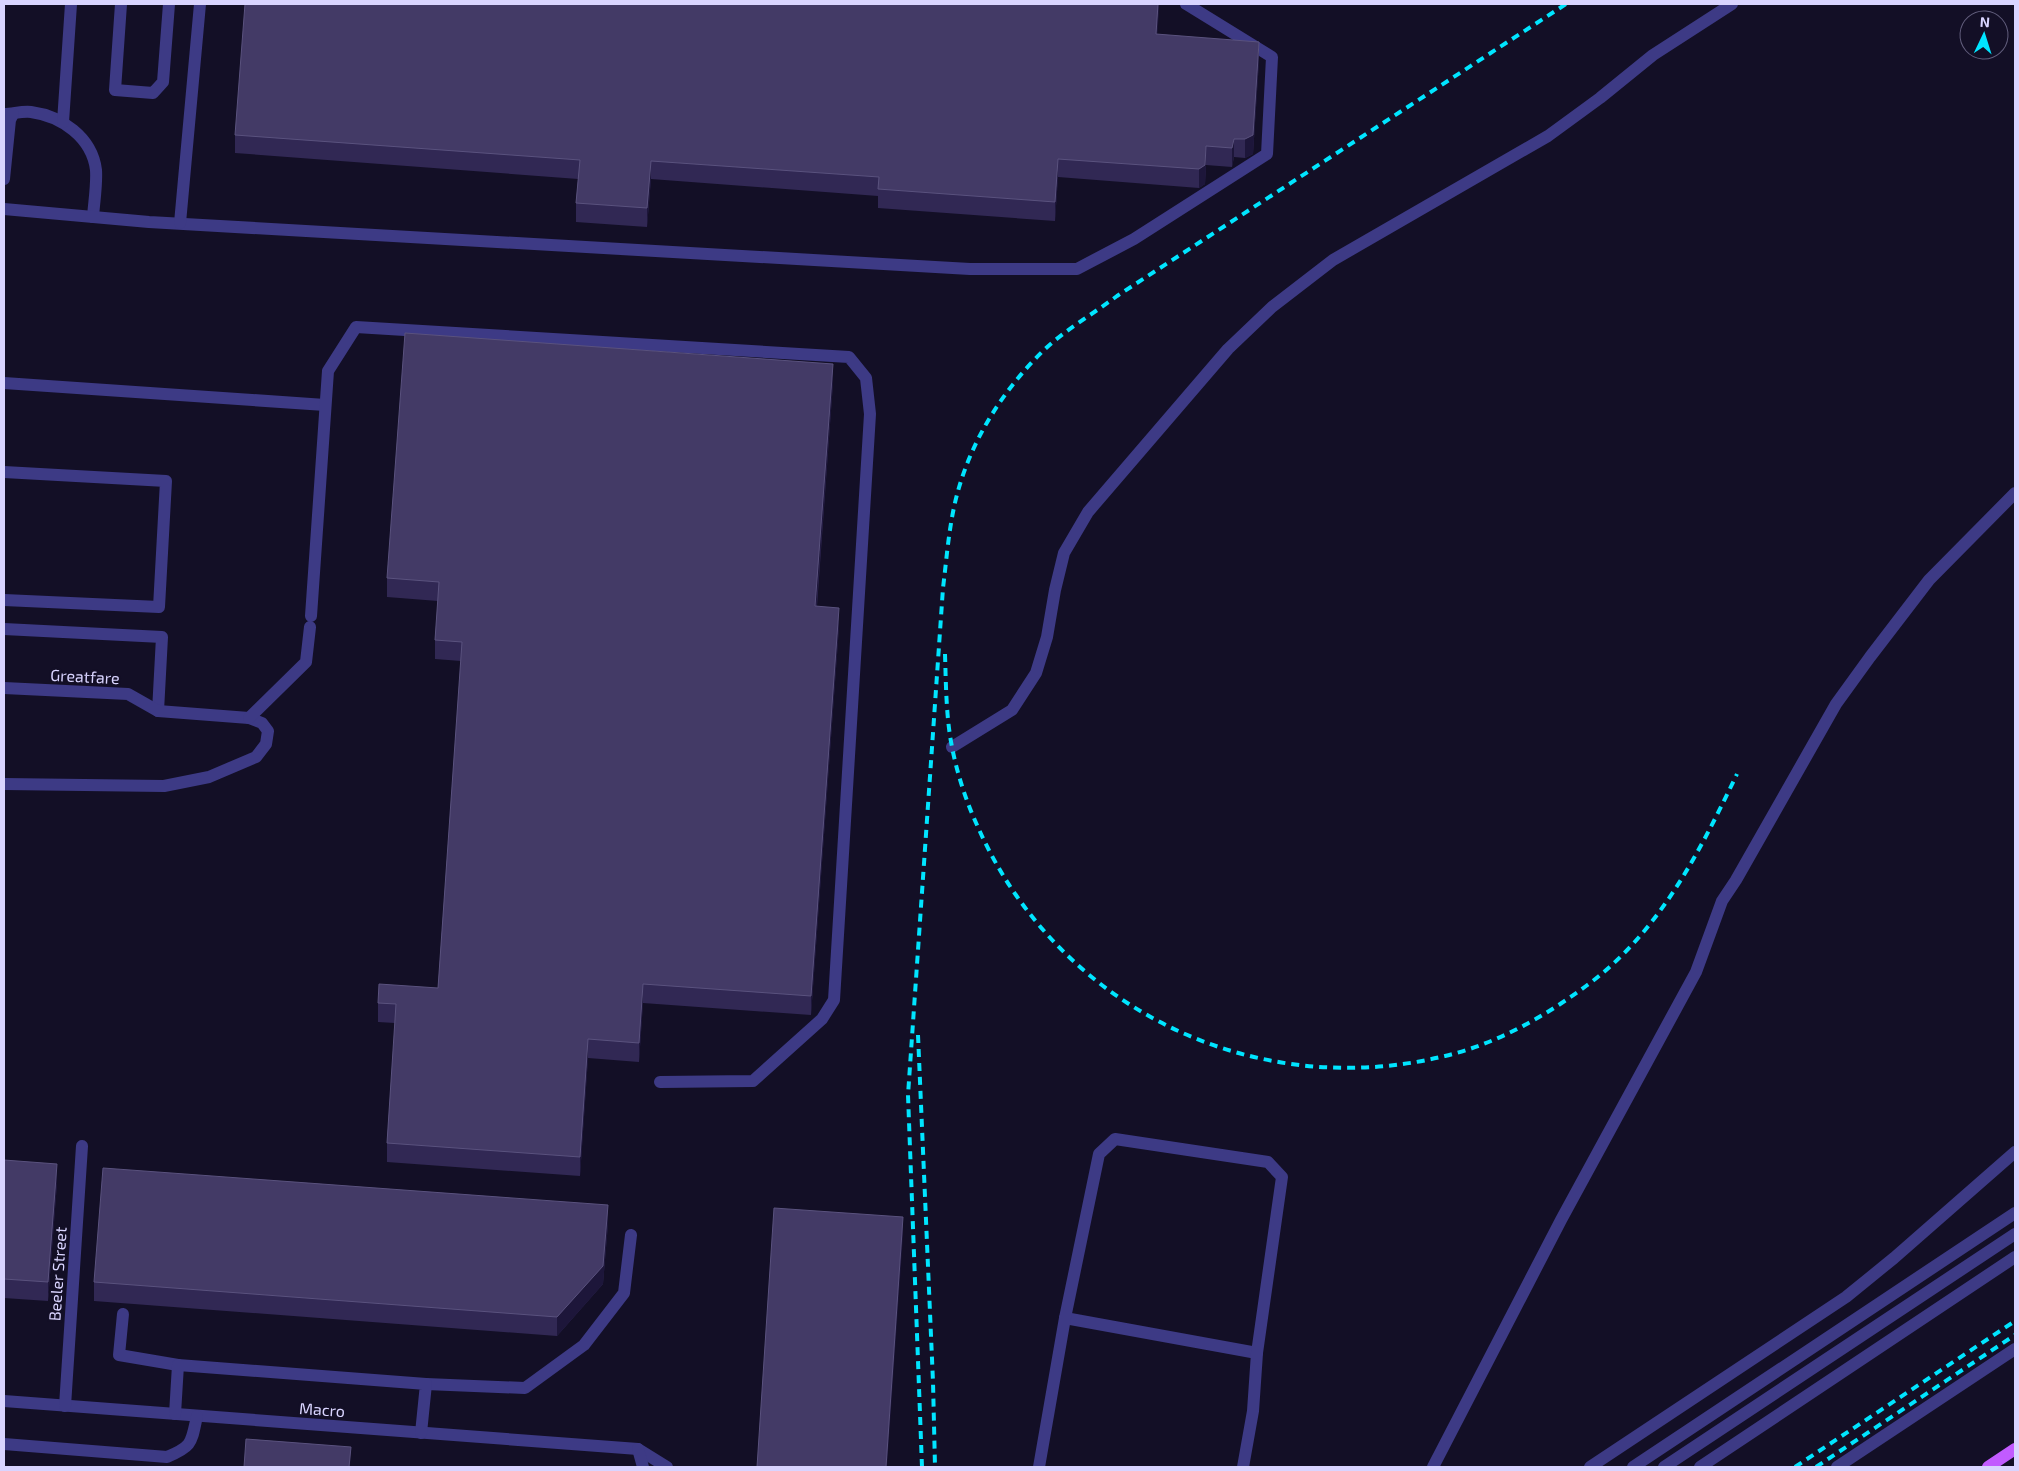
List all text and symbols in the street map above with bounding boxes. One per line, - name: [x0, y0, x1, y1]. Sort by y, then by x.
- north arrow: [1959, 10, 2009, 60]
- text: N: [1979, 13, 1991, 30]
- street label: Greatfare: [50, 665, 120, 687]
- street label: Beeler Street: [44, 1226, 70, 1322]
- street label: Macro: [298, 1398, 346, 1420]

